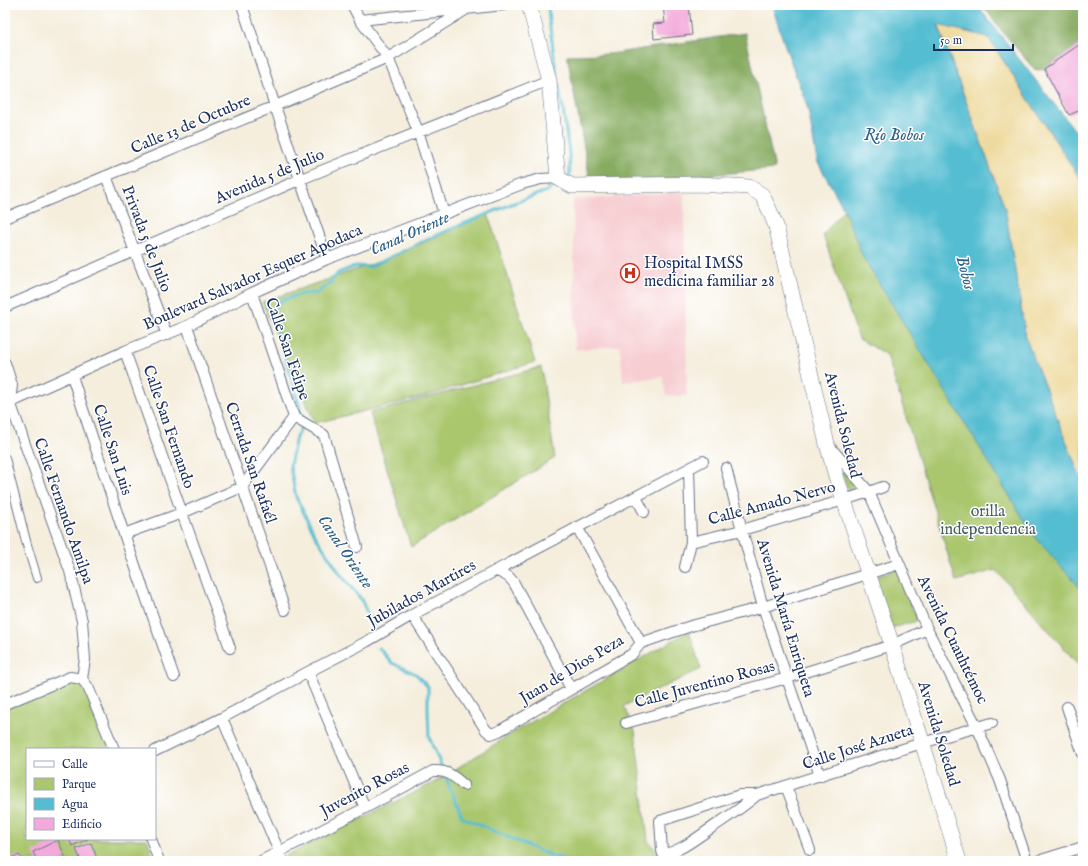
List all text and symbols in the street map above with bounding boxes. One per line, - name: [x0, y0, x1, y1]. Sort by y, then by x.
- scale bar: [934, 26, 1013, 52]
- text: 50 m: [940, 33, 962, 48]
- street label: Calle 13 de Octubre: [128, 91, 254, 159]
- water label: Río Bobos: [864, 125, 924, 146]
- street label: Avenida 5 de Julio: [211, 145, 328, 209]
- street label: Privada 5 de Julio: [117, 183, 176, 295]
- water label: Canal Oriente: [367, 207, 453, 261]
- street label: Boulevard Salvador Esquer Apodaca: [140, 220, 366, 335]
- place label: Hospital IMSS medicina familiar 28: [644, 254, 775, 292]
- water label: Bobos: [950, 254, 980, 292]
- hospital icon: Hospital IMSS medicina familiar 28: [619, 262, 641, 284]
- street label: Calle San Felipe: [260, 295, 314, 403]
- street label: Calle San Fernando: [137, 363, 199, 492]
- street label: Avenida Soledad: [819, 369, 865, 481]
- street label: Cerrada San Rafaél: [220, 400, 280, 527]
- street label: Calle San Luis: [88, 402, 136, 498]
- street label: Calle Fernando Amilpa: [29, 435, 97, 587]
- street label: Calle Amado Nervo: [706, 477, 838, 531]
- park label: orilla independencia: [940, 502, 1036, 540]
- water label: Canal Oriente: [313, 511, 378, 593]
- street label: Avenida María Enriqueta: [751, 535, 819, 700]
- street label: Jubilados Martires: [362, 556, 480, 633]
- street label: Avenida Cuauhtémoc: [912, 572, 992, 708]
- street label: Juan de Dios Peza: [514, 631, 628, 710]
- street label: Calle Juventino Rosas: [633, 657, 778, 713]
- street label: Avenida Soledad: [912, 678, 964, 789]
- street label: Calle José Azueta: [800, 721, 916, 775]
- legend: [26, 748, 156, 840]
- text: Calle: [62, 757, 88, 772]
- street label: Juvenito Rosas: [315, 758, 413, 823]
- text: Parque: [62, 777, 97, 793]
- text: Agua: [61, 797, 89, 812]
- text: Edificio: [62, 817, 102, 832]

